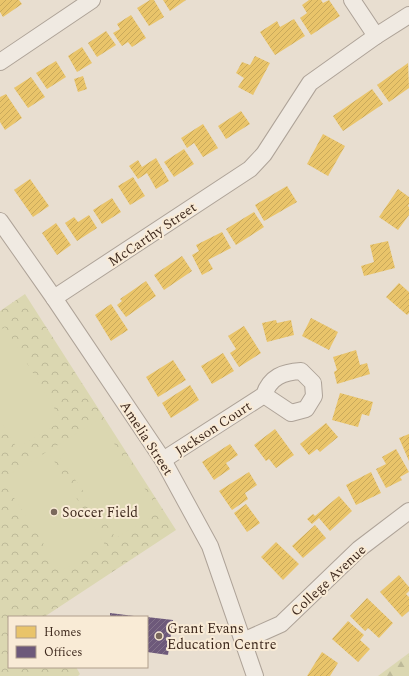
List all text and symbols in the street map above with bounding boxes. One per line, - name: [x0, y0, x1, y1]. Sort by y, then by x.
- street label: McCarthy Street: [104, 197, 201, 272]
- street label: Jackson Court: [171, 396, 256, 461]
- street label: Amelia Street: [115, 397, 179, 480]
- place label: Soccer Field: [62, 502, 138, 523]
- marker: Soccer Field: [49, 507, 59, 517]
- street label: College Avenue: [286, 540, 371, 621]
- legend: [8, 616, 148, 668]
- place label: Grant Evans Education Centre: [167, 618, 277, 655]
- text: Homes: [44, 623, 82, 642]
- marker: Grant Evans Education Centre: [154, 631, 164, 641]
- text: Offices: [44, 643, 83, 662]

